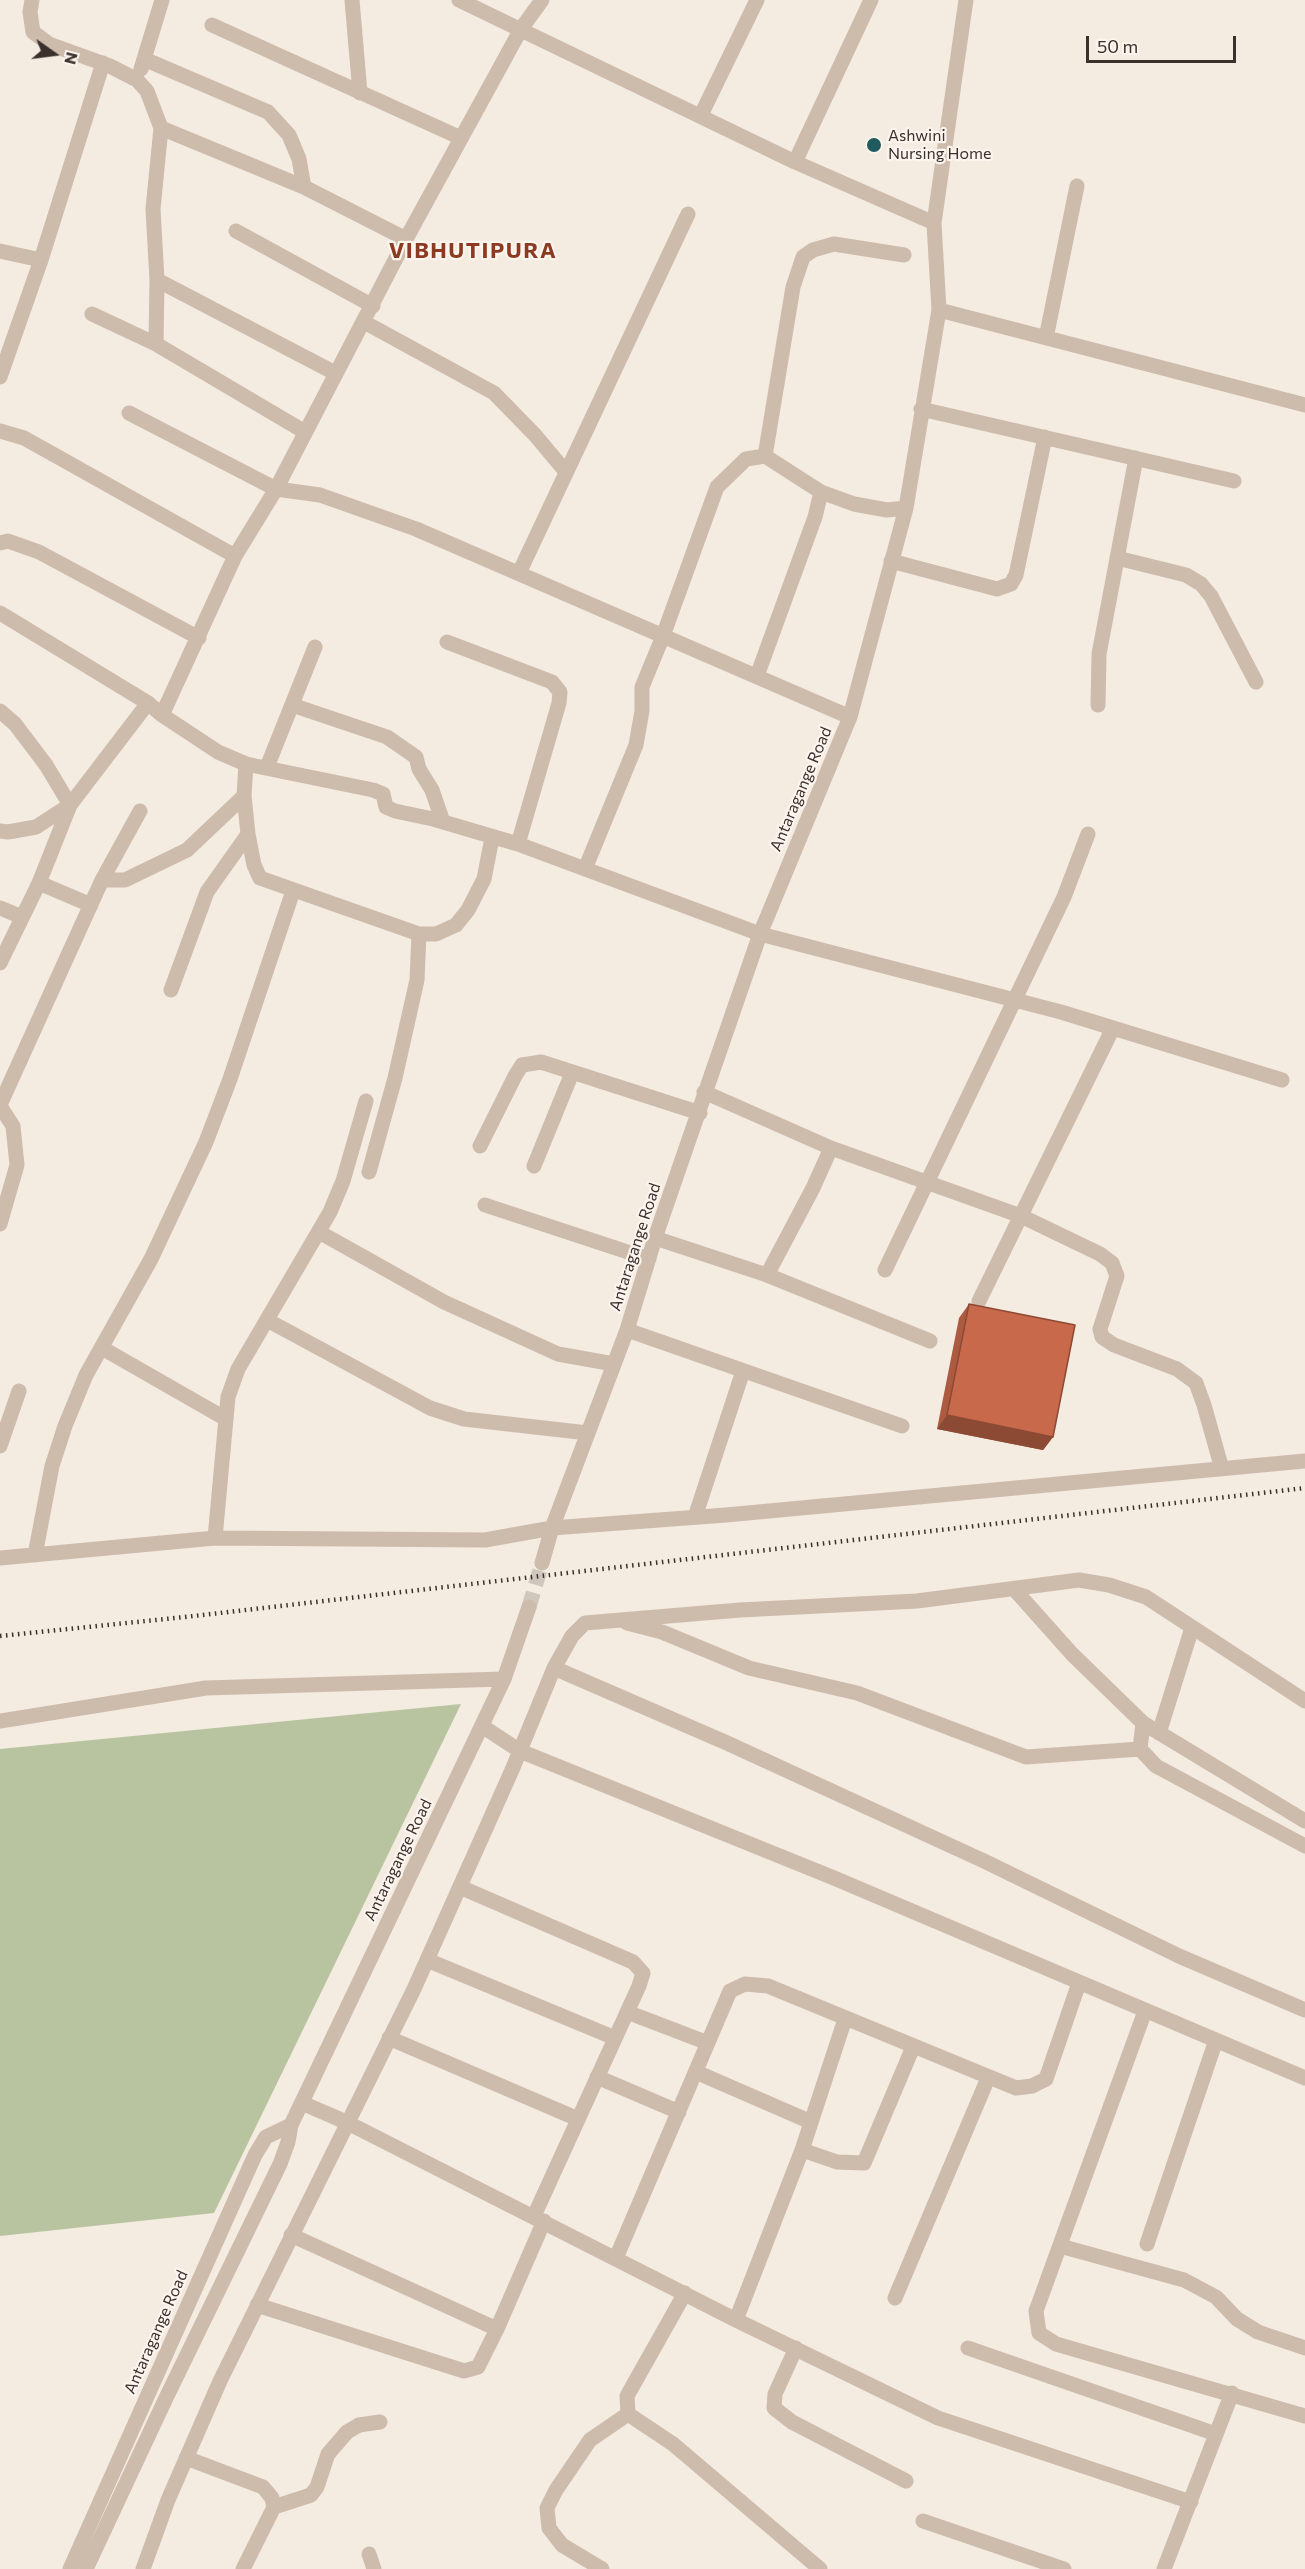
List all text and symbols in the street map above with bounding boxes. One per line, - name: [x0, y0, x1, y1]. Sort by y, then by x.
- north arrow: [24, 24, 84, 84]
- scale bar: [1089, 24, 1239, 62]
- text: 50 m: [1097, 35, 1138, 57]
- text: N: [61, 50, 83, 67]
- place label: Ashwini Nursing Home: [888, 126, 991, 164]
- marker: Ashwini Nursing Home: [865, 136, 883, 154]
- district label: VIBHUTIPURA: [389, 238, 557, 264]
- street label: Antaragange Road: [766, 724, 836, 854]
- street label: Antaragange Road: [605, 1181, 665, 1313]
- street label: Antaragange Road: [360, 1796, 436, 1924]
- street label: Antaragange Road: [120, 2267, 192, 2397]

